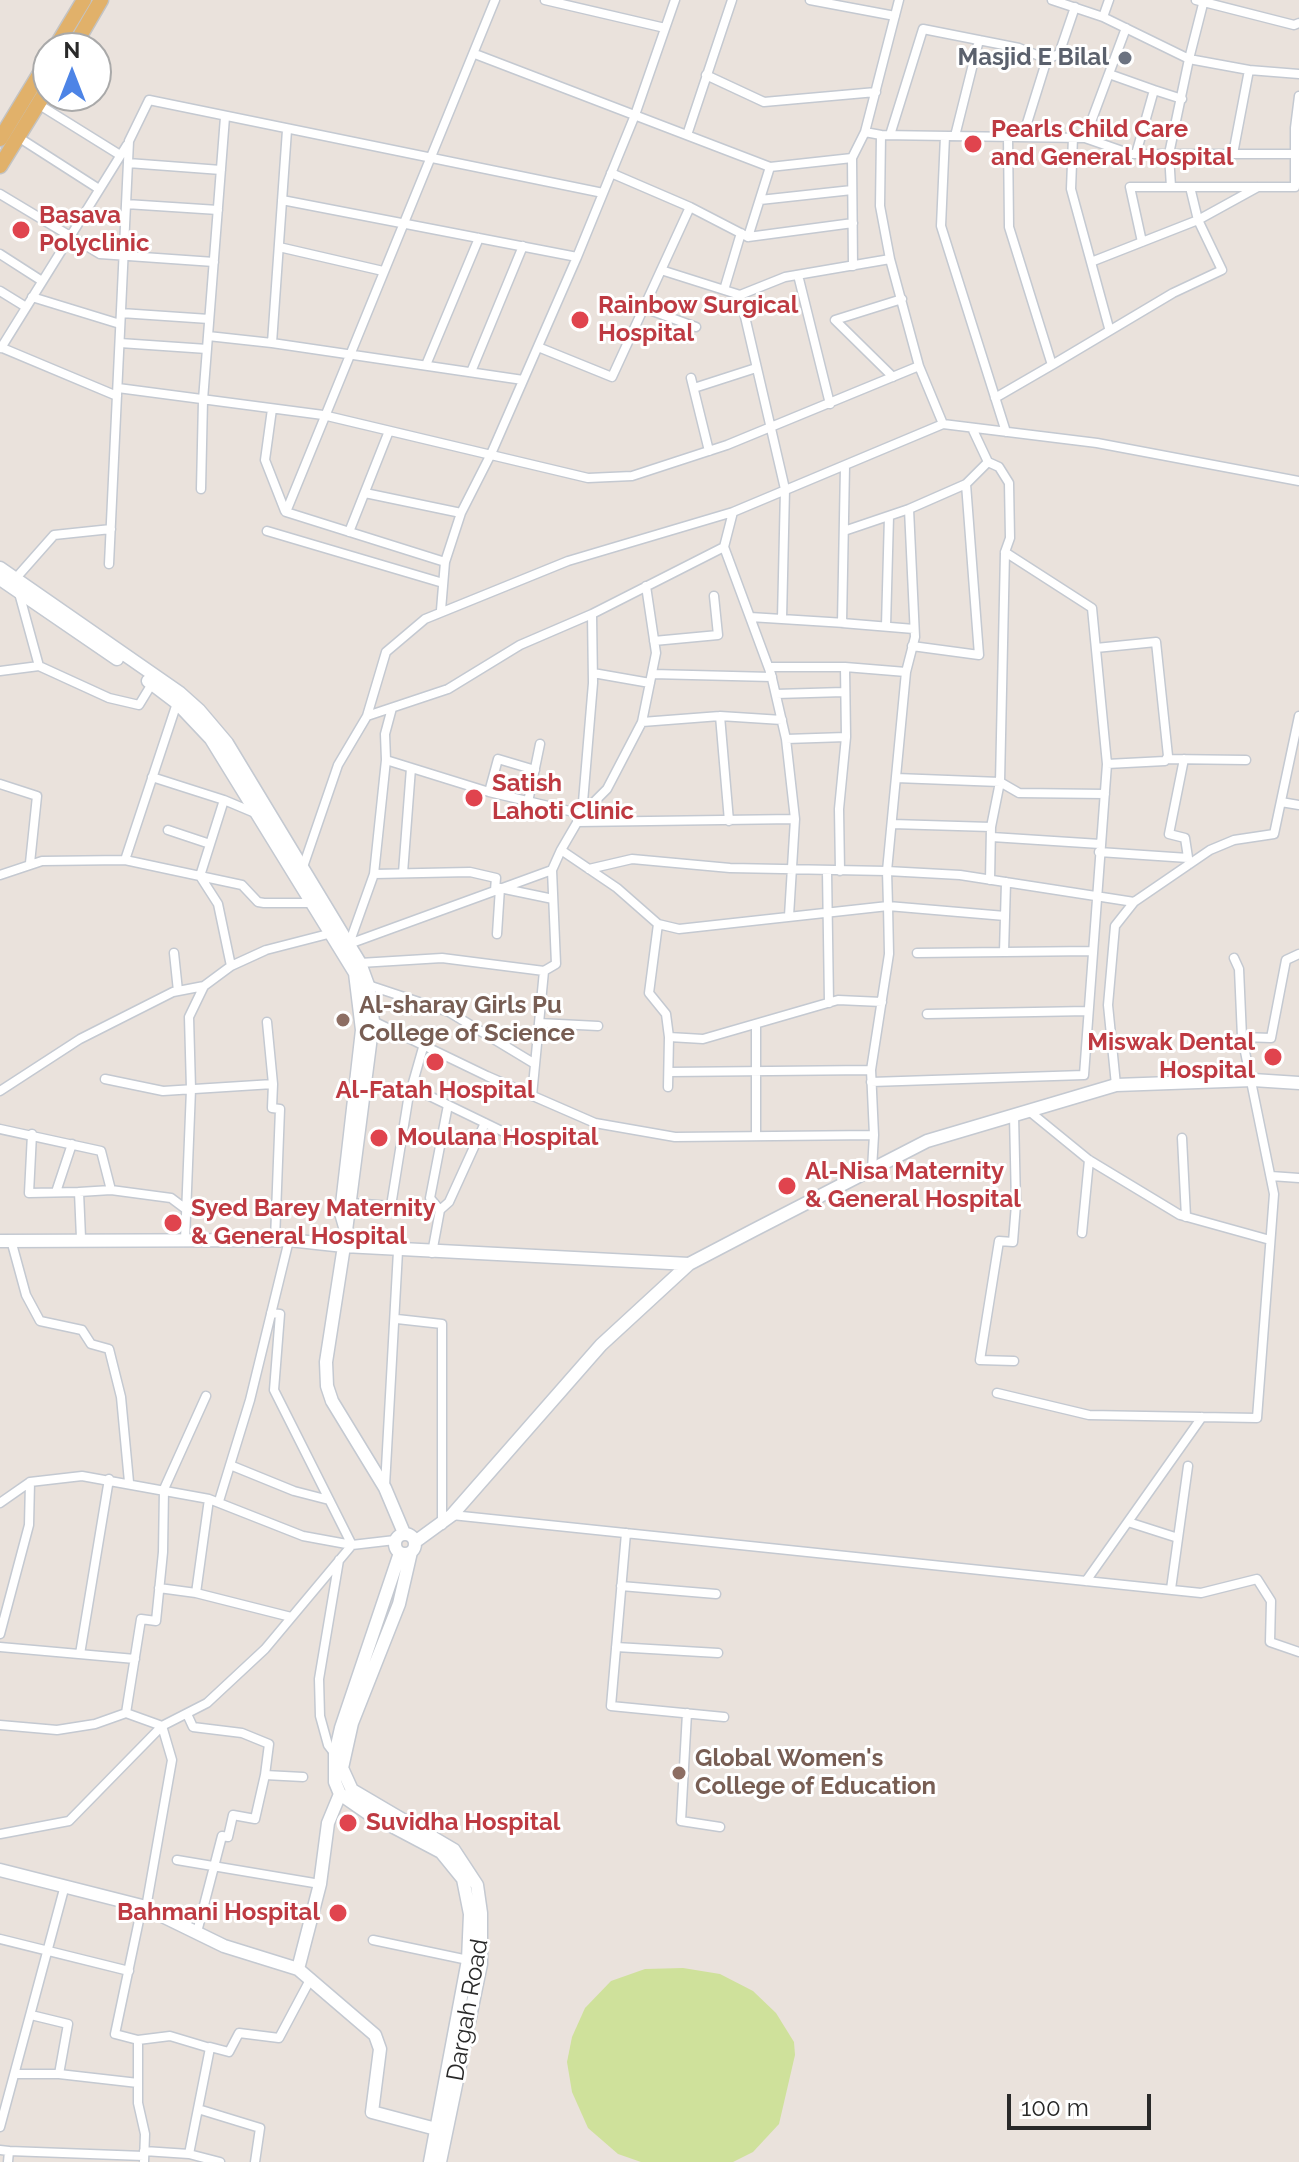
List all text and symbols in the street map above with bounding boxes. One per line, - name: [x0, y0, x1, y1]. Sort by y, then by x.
- north arrow: [32, 32, 112, 112]
- text: N: [64, 37, 80, 63]
- place label: Masjid E Bilal: [958, 44, 1109, 72]
- marker: Masjid E Bilal: [1116, 49, 1134, 67]
- place label: Pearls Child Care and General Hospital: [991, 116, 1234, 172]
- marker: Pearls Child Care and General Hospital: [962, 133, 984, 155]
- place label: Basava Polyclinic: [39, 202, 149, 258]
- marker: Basava Polyclinic: [10, 219, 32, 241]
- place label: Rainbow Surgical Hospital: [598, 292, 798, 348]
- marker: Rainbow Surgical Hospital: [569, 309, 591, 331]
- place label: Satish Lahoti Clinic: [492, 770, 634, 826]
- marker: Satish Lahoti Clinic: [463, 787, 485, 809]
- place label: Al-sharay Girls Pu College of Science: [359, 992, 575, 1048]
- marker: Al-sharay Girls Pu College of Science: [334, 1011, 352, 1029]
- place label: Miswak Dental Hospital: [1087, 1029, 1255, 1085]
- marker: Miswak Dental Hospital: [1262, 1046, 1284, 1068]
- marker: Al-Fatah Hospital: [424, 1051, 446, 1073]
- place label: Al-Fatah Hospital: [335, 1077, 535, 1105]
- place label: Moulana Hospital: [397, 1124, 598, 1152]
- marker: Moulana Hospital: [368, 1127, 390, 1149]
- place label: Al-Nisa Maternity & General Hospital: [805, 1158, 1021, 1214]
- marker: Al-Nisa Maternity & General Hospital: [776, 1175, 798, 1197]
- place label: Syed Barey Maternity & General Hospital: [191, 1195, 436, 1251]
- marker: Syed Barey Maternity & General Hospital: [162, 1212, 184, 1234]
- place label: Global Women's College of Education: [695, 1745, 936, 1801]
- marker: Global Women's College of Education: [670, 1764, 688, 1782]
- place label: Suvidha Hospital: [366, 1809, 560, 1837]
- marker: Suvidha Hospital: [337, 1812, 359, 1834]
- place label: Bahmani Hospital: [117, 1899, 320, 1927]
- marker: Bahmani Hospital: [327, 1902, 349, 1924]
- street label: Dargah Road: [441, 1937, 495, 2083]
- scale bar: [1011, 2078, 1155, 2128]
- text: 100 m: [1021, 2093, 1089, 2122]

